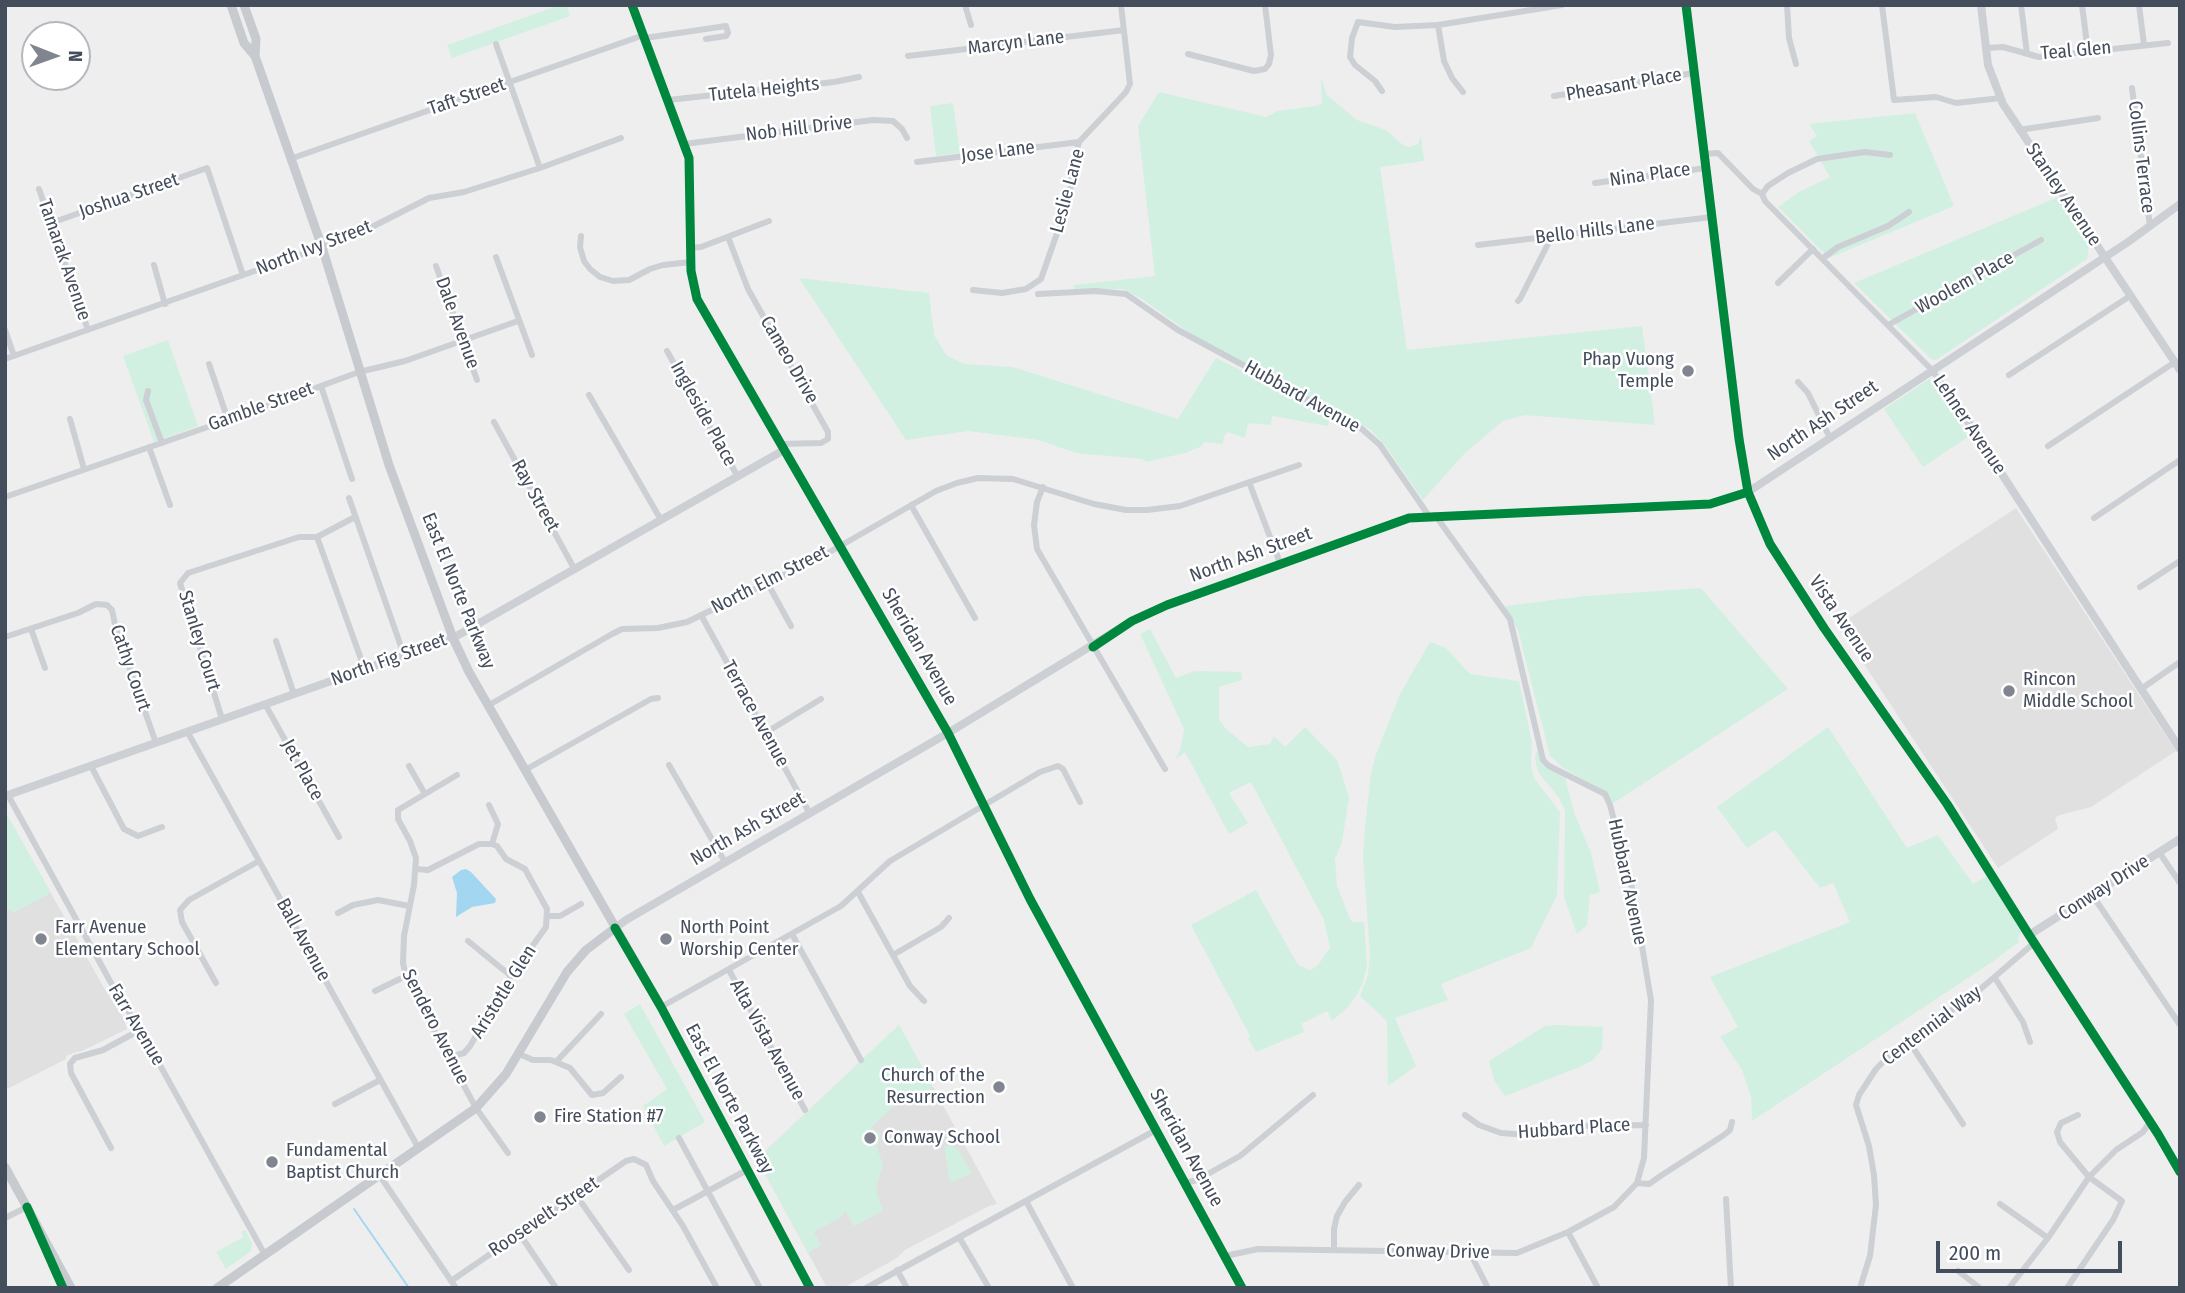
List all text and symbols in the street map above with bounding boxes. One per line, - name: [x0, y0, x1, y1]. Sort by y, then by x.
- north arrow: [21, 21, 91, 91]
- street label: Marcyn Lane: [966, 26, 1066, 60]
- street label: Teal Glen: [2040, 37, 2112, 65]
- text: N: [64, 50, 87, 62]
- street label: Pheasant Place: [1564, 64, 1684, 106]
- street label: Taft Street: [425, 73, 509, 121]
- street label: Tutela Heights: [708, 73, 820, 107]
- street label: Collins Terrace: [2123, 100, 2159, 214]
- street label: Nob Hill Drive: [744, 111, 854, 147]
- street label: Jose Lane: [960, 136, 1036, 168]
- street label: Stanley Avenue: [2020, 139, 2106, 251]
- street label: Leslie Lane: [1046, 146, 1090, 236]
- street label: Nina Place: [1608, 158, 1692, 192]
- street label: Joshua Street: [76, 168, 182, 224]
- street label: Tamarak Avenue: [33, 196, 95, 324]
- street label: Bello Hills Lane: [1534, 212, 1656, 250]
- street label: North Ivy Street: [253, 216, 375, 280]
- street label: Woolem Place: [1912, 247, 2018, 319]
- street label: Dale Avenue: [430, 274, 484, 372]
- street label: Cameo Drive: [755, 312, 823, 408]
- place label: Phap Vuong Temple: [1582, 349, 1674, 393]
- street label: Hubbard Avenue: [1240, 356, 1364, 438]
- street label: Ingleside Place: [665, 358, 741, 470]
- marker: Phap Vuong Temple: [1680, 363, 1696, 379]
- street label: Lehner Avenue: [1927, 371, 2011, 479]
- street label: North Ash Street: [1764, 376, 1882, 466]
- street label: Gamble Street: [205, 377, 317, 437]
- street label: Ray Street: [506, 456, 564, 536]
- street label: East El Norte Parkway: [416, 510, 500, 672]
- street label: North Ash Street: [1187, 522, 1315, 588]
- street label: North Elm Street: [708, 541, 832, 619]
- street label: Vista Avenue: [1804, 571, 1878, 667]
- street label: Sheridan Avenue: [876, 584, 962, 710]
- street label: Stanley Court: [173, 588, 225, 694]
- street label: Cathy Court: [105, 622, 155, 714]
- street label: North Fig Street: [328, 629, 450, 691]
- street label: Terrace Avenue: [716, 657, 794, 771]
- place label: Rincon Middle School: [2023, 669, 2133, 713]
- marker: Rincon Middle School: [2001, 683, 2017, 699]
- street label: Jet Place: [276, 735, 328, 805]
- street label: North Ash Street: [687, 787, 809, 871]
- street label: Hubbard Avenue: [1602, 817, 1652, 947]
- street label: Conway Drive: [2054, 850, 2154, 926]
- street label: Ball Avenue: [271, 895, 335, 985]
- place label: Farr Avenue Elementary School: [55, 917, 200, 961]
- place label: North Point Worship Center: [680, 917, 799, 961]
- marker: Farr Avenue Elementary School: [33, 931, 49, 947]
- marker: North Point Worship Center: [658, 931, 674, 947]
- street label: Aristotle Glen: [466, 941, 542, 1043]
- street label: Sendero Avenue: [396, 966, 474, 1088]
- street label: Alta Vista Avenue: [724, 976, 810, 1104]
- street label: Farr Avenue: [103, 980, 169, 1070]
- street label: Centennial Way: [1878, 981, 1986, 1071]
- street label: East El Norte Parkway: [680, 1020, 778, 1178]
- place label: Church of the Resurrection: [881, 1065, 985, 1109]
- marker: Church of the Resurrection: [991, 1079, 1007, 1095]
- street label: Sheridan Avenue: [1144, 1085, 1228, 1211]
- place label: Fire Station #7: [554, 1106, 663, 1128]
- marker: Fire Station #7: [532, 1109, 548, 1125]
- street label: Hubbard Place: [1517, 1114, 1631, 1144]
- place label: Conway School: [884, 1127, 1000, 1149]
- marker: Conway School: [862, 1130, 878, 1146]
- place label: Fundamental Baptist Church: [286, 1140, 399, 1184]
- marker: Fundamental Baptist Church: [264, 1154, 280, 1170]
- street label: Roosevelt Street: [485, 1172, 603, 1262]
- scale bar: [1940, 1226, 2126, 1270]
- street label: Conway Drive: [1386, 1240, 1490, 1264]
- text: 200 m: [1949, 1240, 2001, 1266]

